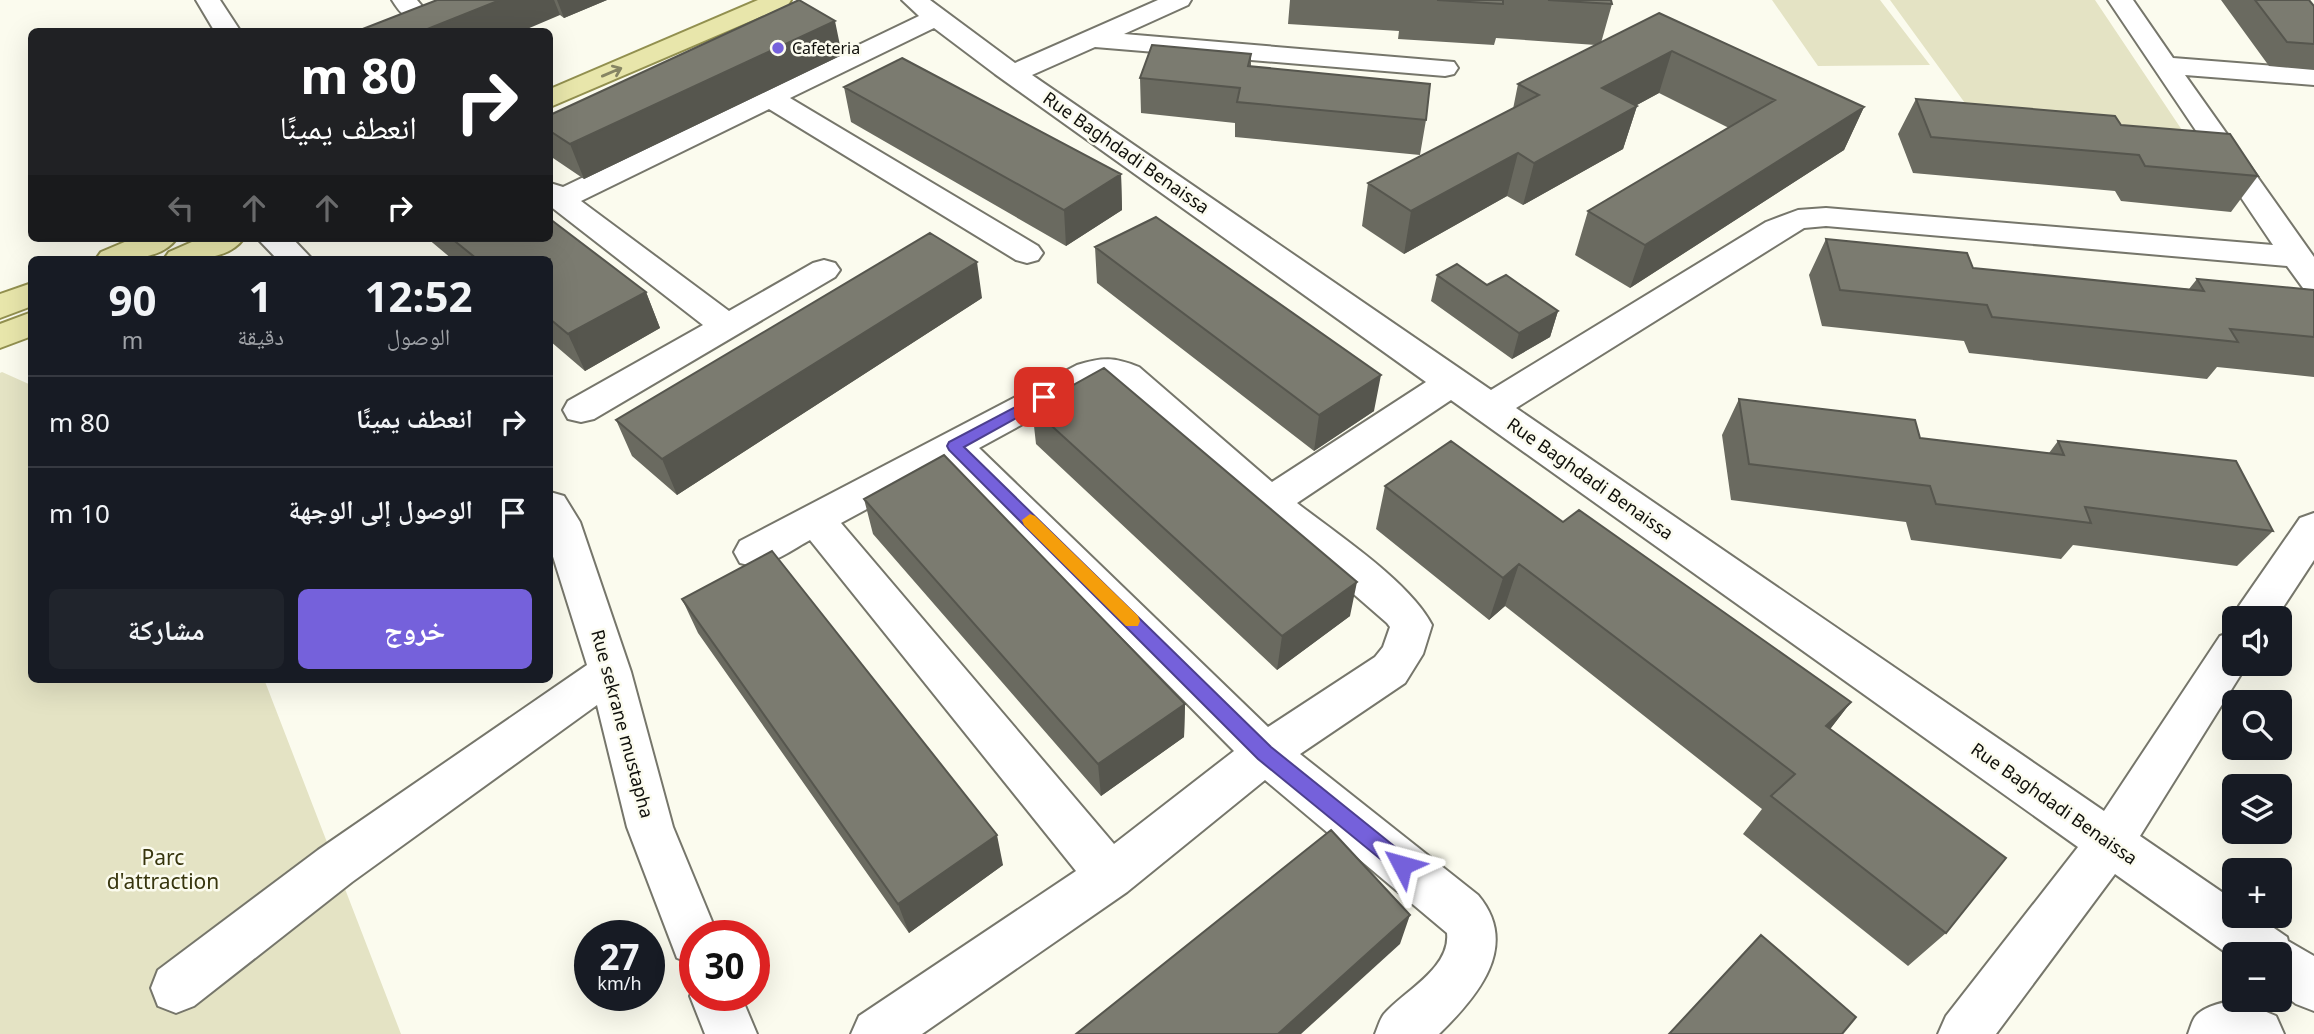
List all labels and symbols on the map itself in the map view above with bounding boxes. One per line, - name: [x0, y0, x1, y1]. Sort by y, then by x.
- place label: Cafeteria: [792, 37, 860, 59]
- marker: Cafeteria: [770, 40, 786, 56]
- one-way arrow: [601, 65, 622, 78]
- street label: Rue Baghdadi Benaissa: [1039, 86, 1214, 219]
- pin: [1014, 367, 1074, 427]
- street label: Rue Baghdadi Benaissa: [1503, 412, 1678, 545]
- street label: Rue sekrane mustapha: [586, 627, 660, 821]
- street label: Rue Baghdadi Benaissa: [1967, 737, 2142, 870]
- position arrow: [1365, 828, 1439, 902]
- park label: Parc d'attraction: [107, 843, 219, 895]
- speed limit sign: 30: [679, 920, 770, 1011]

